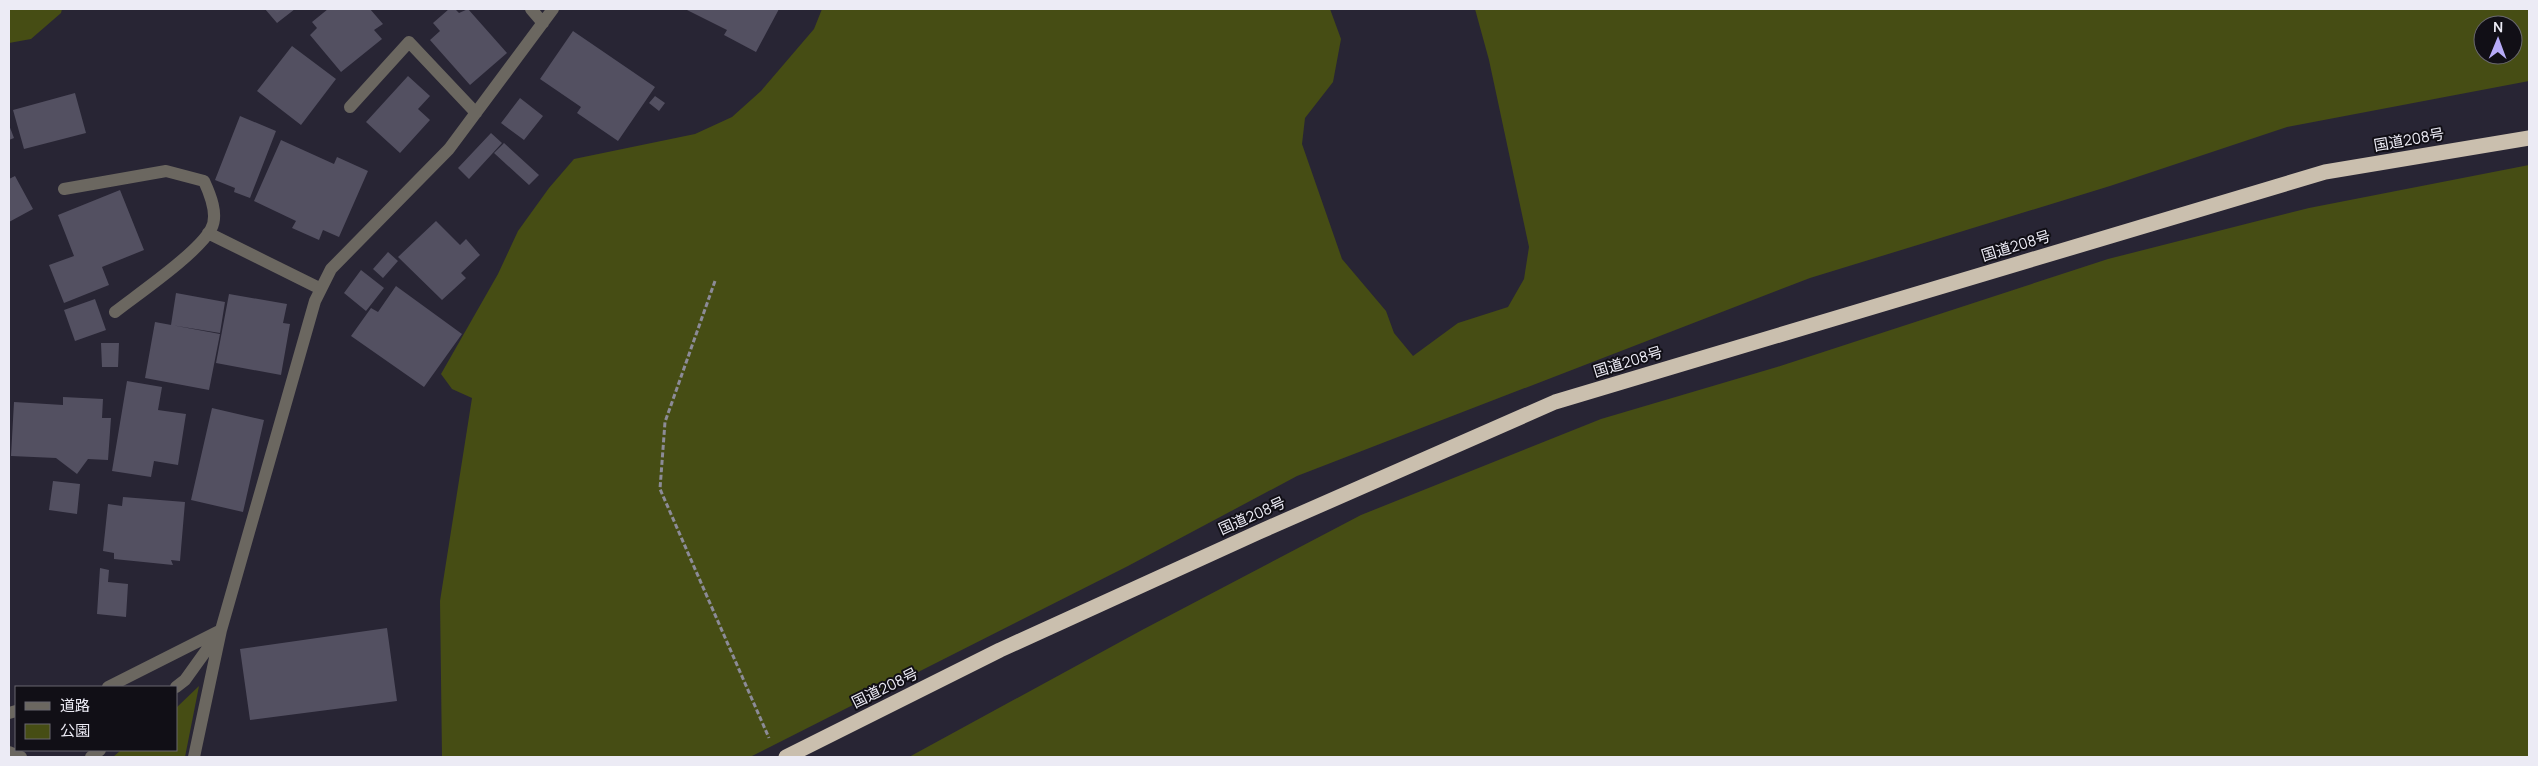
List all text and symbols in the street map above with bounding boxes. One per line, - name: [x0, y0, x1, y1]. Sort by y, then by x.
- north arrow: [2473, 15, 2523, 65]
- text: N: [2493, 17, 2503, 36]
- street label: 国道208号: [2372, 123, 2446, 156]
- street label: 国道208号: [1979, 225, 2053, 266]
- street label: 国道208号: [1591, 341, 1665, 382]
- street label: 国道208号: [1215, 491, 1289, 540]
- street label: 国道208号: [848, 662, 921, 713]
- legend: [15, 686, 178, 751]
- text: 道路: [60, 695, 90, 716]
- text: 公園: [60, 720, 90, 741]

